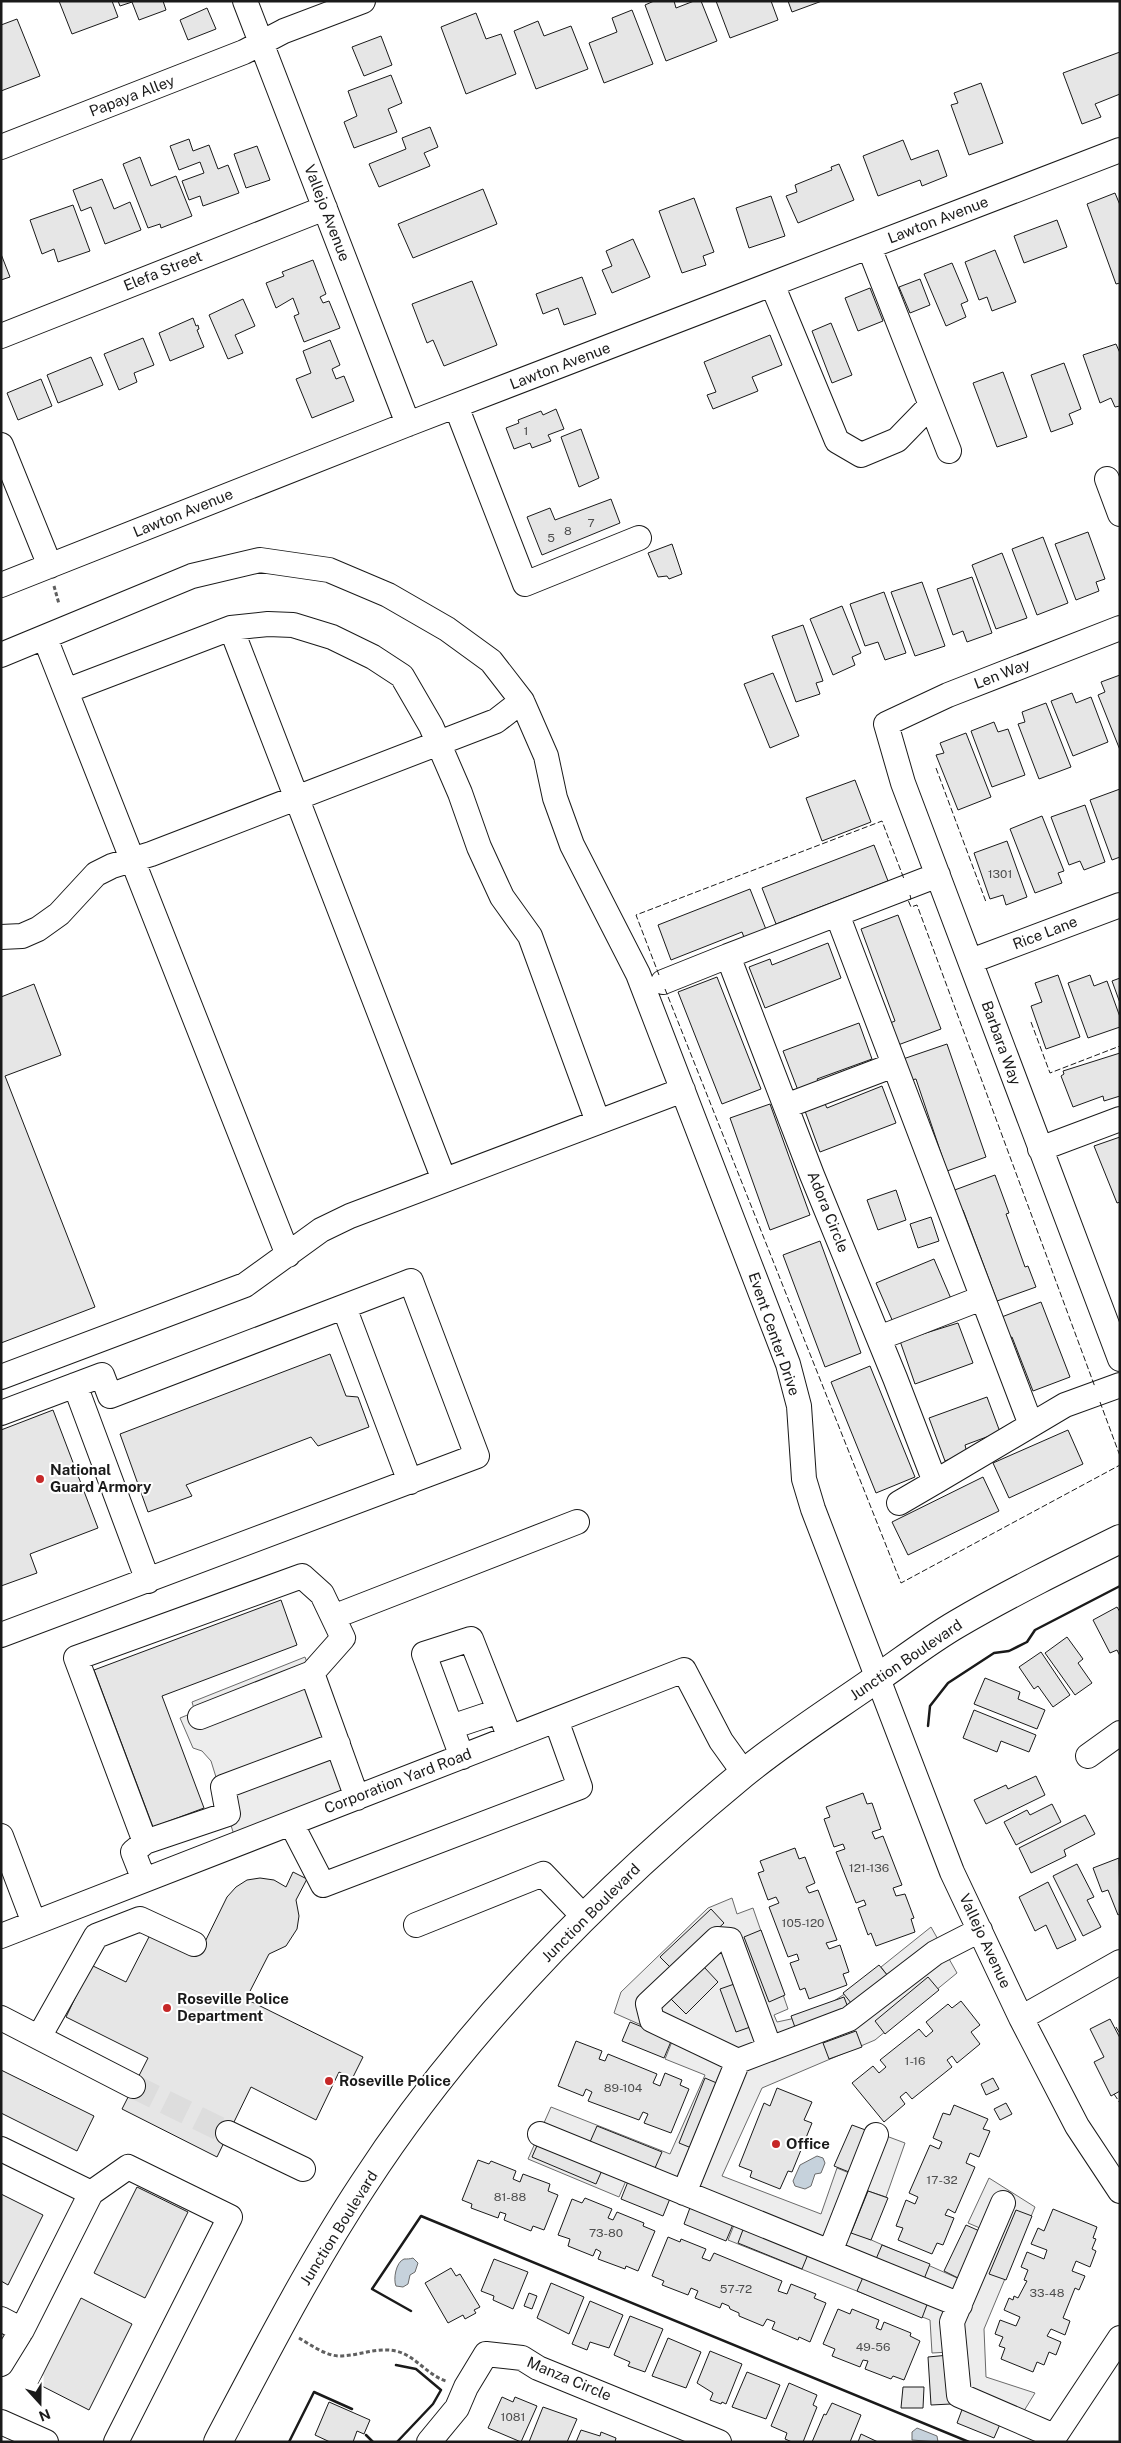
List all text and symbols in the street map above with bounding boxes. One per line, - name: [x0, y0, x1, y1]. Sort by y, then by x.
- street label: Papaya Alley: [87, 71, 177, 120]
- street label: Vallejo Avenue: [301, 162, 354, 264]
- street label: Lawton Avenue: [885, 193, 990, 246]
- street label: Elefa Street: [121, 247, 205, 294]
- street label: Lawton Avenue: [507, 339, 612, 392]
- house number: 1: [524, 424, 528, 438]
- street label: Lawton Avenue: [130, 485, 235, 540]
- house number: 7: [587, 516, 595, 530]
- house number: 8: [564, 524, 572, 538]
- house number: 5: [547, 531, 555, 545]
- street label: Len Way: [971, 655, 1032, 692]
- house number: 1301: [988, 867, 1012, 881]
- street label: Rice Lane: [1010, 912, 1080, 953]
- street label: Barbara Way: [978, 998, 1025, 1087]
- street label: Adora Circle: [804, 1169, 852, 1255]
- street label: Event Center Drive: [745, 1270, 804, 1398]
- place label: National Guard Armory: [50, 1461, 152, 1495]
- marker: National Guard Armory: [34, 1473, 46, 1485]
- street label: Junction Boulevard: [846, 1616, 965, 1703]
- street label: Corporation Yard Road: [322, 1745, 474, 1816]
- street label: Junction Boulevard: [538, 1860, 643, 1965]
- house number: 121-136: [849, 1861, 889, 1875]
- street label: Vallejo Avenue: [956, 1891, 1015, 1991]
- house number: 105-120: [782, 1916, 824, 1930]
- place label: Roseville Police Department: [177, 1990, 289, 2024]
- marker: Roseville Police Department: [161, 2002, 173, 2014]
- house number: 1-16: [905, 2054, 925, 2068]
- place label: Roseville Police: [339, 2072, 451, 2089]
- marker: Roseville Police: [323, 2075, 335, 2087]
- house number: 89-104: [604, 2081, 643, 2095]
- place label: Office: [786, 2135, 830, 2152]
- marker: Office: [770, 2138, 782, 2150]
- street label: Junction Boulevard: [296, 2167, 381, 2288]
- house number: 17-32: [926, 2173, 958, 2187]
- house number: 81-88: [494, 2190, 527, 2204]
- house number: 73-80: [589, 2226, 623, 2240]
- house number: 57-72: [720, 2282, 752, 2296]
- house number: 33-48: [1030, 2286, 1065, 2300]
- house number: 49-56: [856, 2340, 890, 2354]
- street label: Manza Circle: [524, 2353, 614, 2404]
- north arrow: [15, 2378, 65, 2428]
- text: N: [37, 2406, 53, 2425]
- house number: 1081: [501, 2410, 525, 2424]

